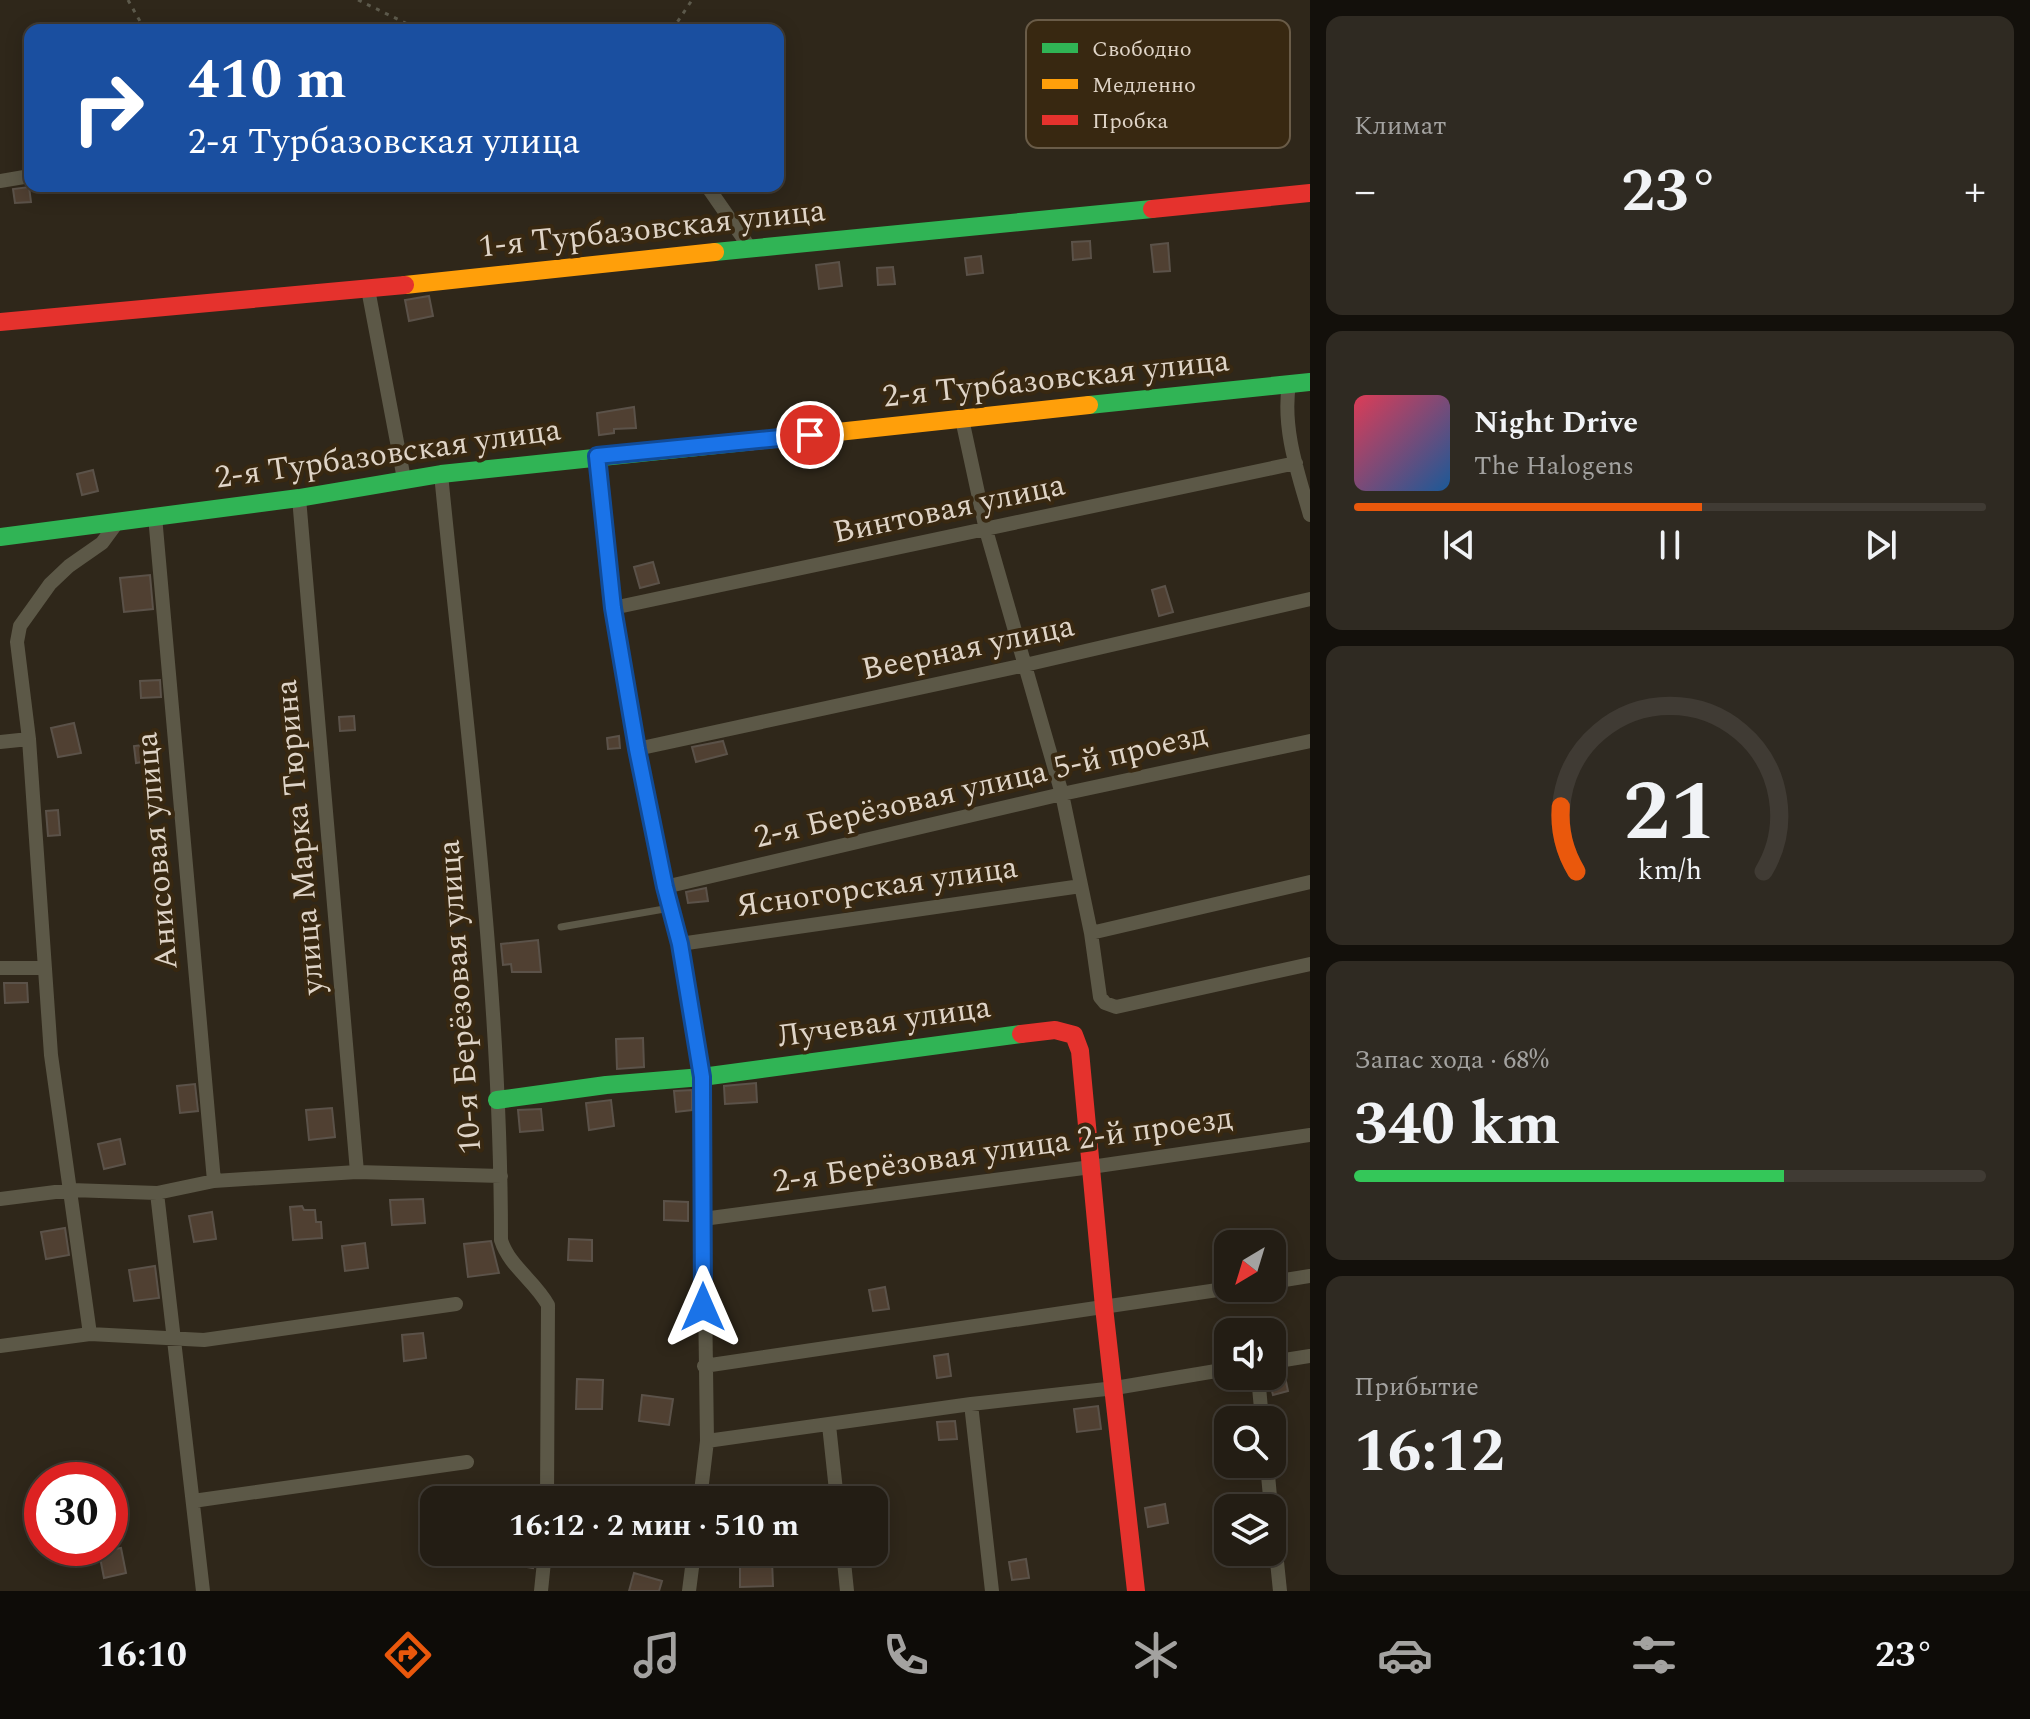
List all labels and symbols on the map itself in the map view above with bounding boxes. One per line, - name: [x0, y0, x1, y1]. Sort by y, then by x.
- legend: [1026, 20, 1290, 148]
- text: Свободно: [1092, 33, 1192, 66]
- text: Медленно: [1092, 69, 1196, 102]
- text: Пробка: [1092, 105, 1169, 138]
- street label: 1-я Турбазовская улица: [476, 186, 828, 272]
- street label: 2-я Турбазовская улица: [880, 336, 1232, 422]
- pin: [776, 401, 844, 469]
- street label: 2-я Турбазовская улица: [212, 405, 564, 503]
- street label: Винтовая улица: [828, 460, 1070, 558]
- street label: Веерная улица: [857, 601, 1079, 694]
- street label: улица Марка Тюрина: [262, 677, 338, 998]
- street label: 2-я Берёзовая улица 5-й проезд: [750, 710, 1212, 862]
- street label: Анисовая улица: [122, 730, 192, 972]
- street label: 10-я Берёзовая улица: [425, 838, 495, 1156]
- street label: Ясногорская улица: [733, 843, 1021, 931]
- street label: Лучевая улица: [774, 983, 994, 1061]
- street label: 2-я Берёзовая улица 2-й проезд: [770, 1093, 1236, 1207]
- north arrow: [1214, 1230, 1286, 1302]
- position arrow: [661, 1265, 745, 1349]
- speed limit sign: 30: [24, 1462, 128, 1566]

